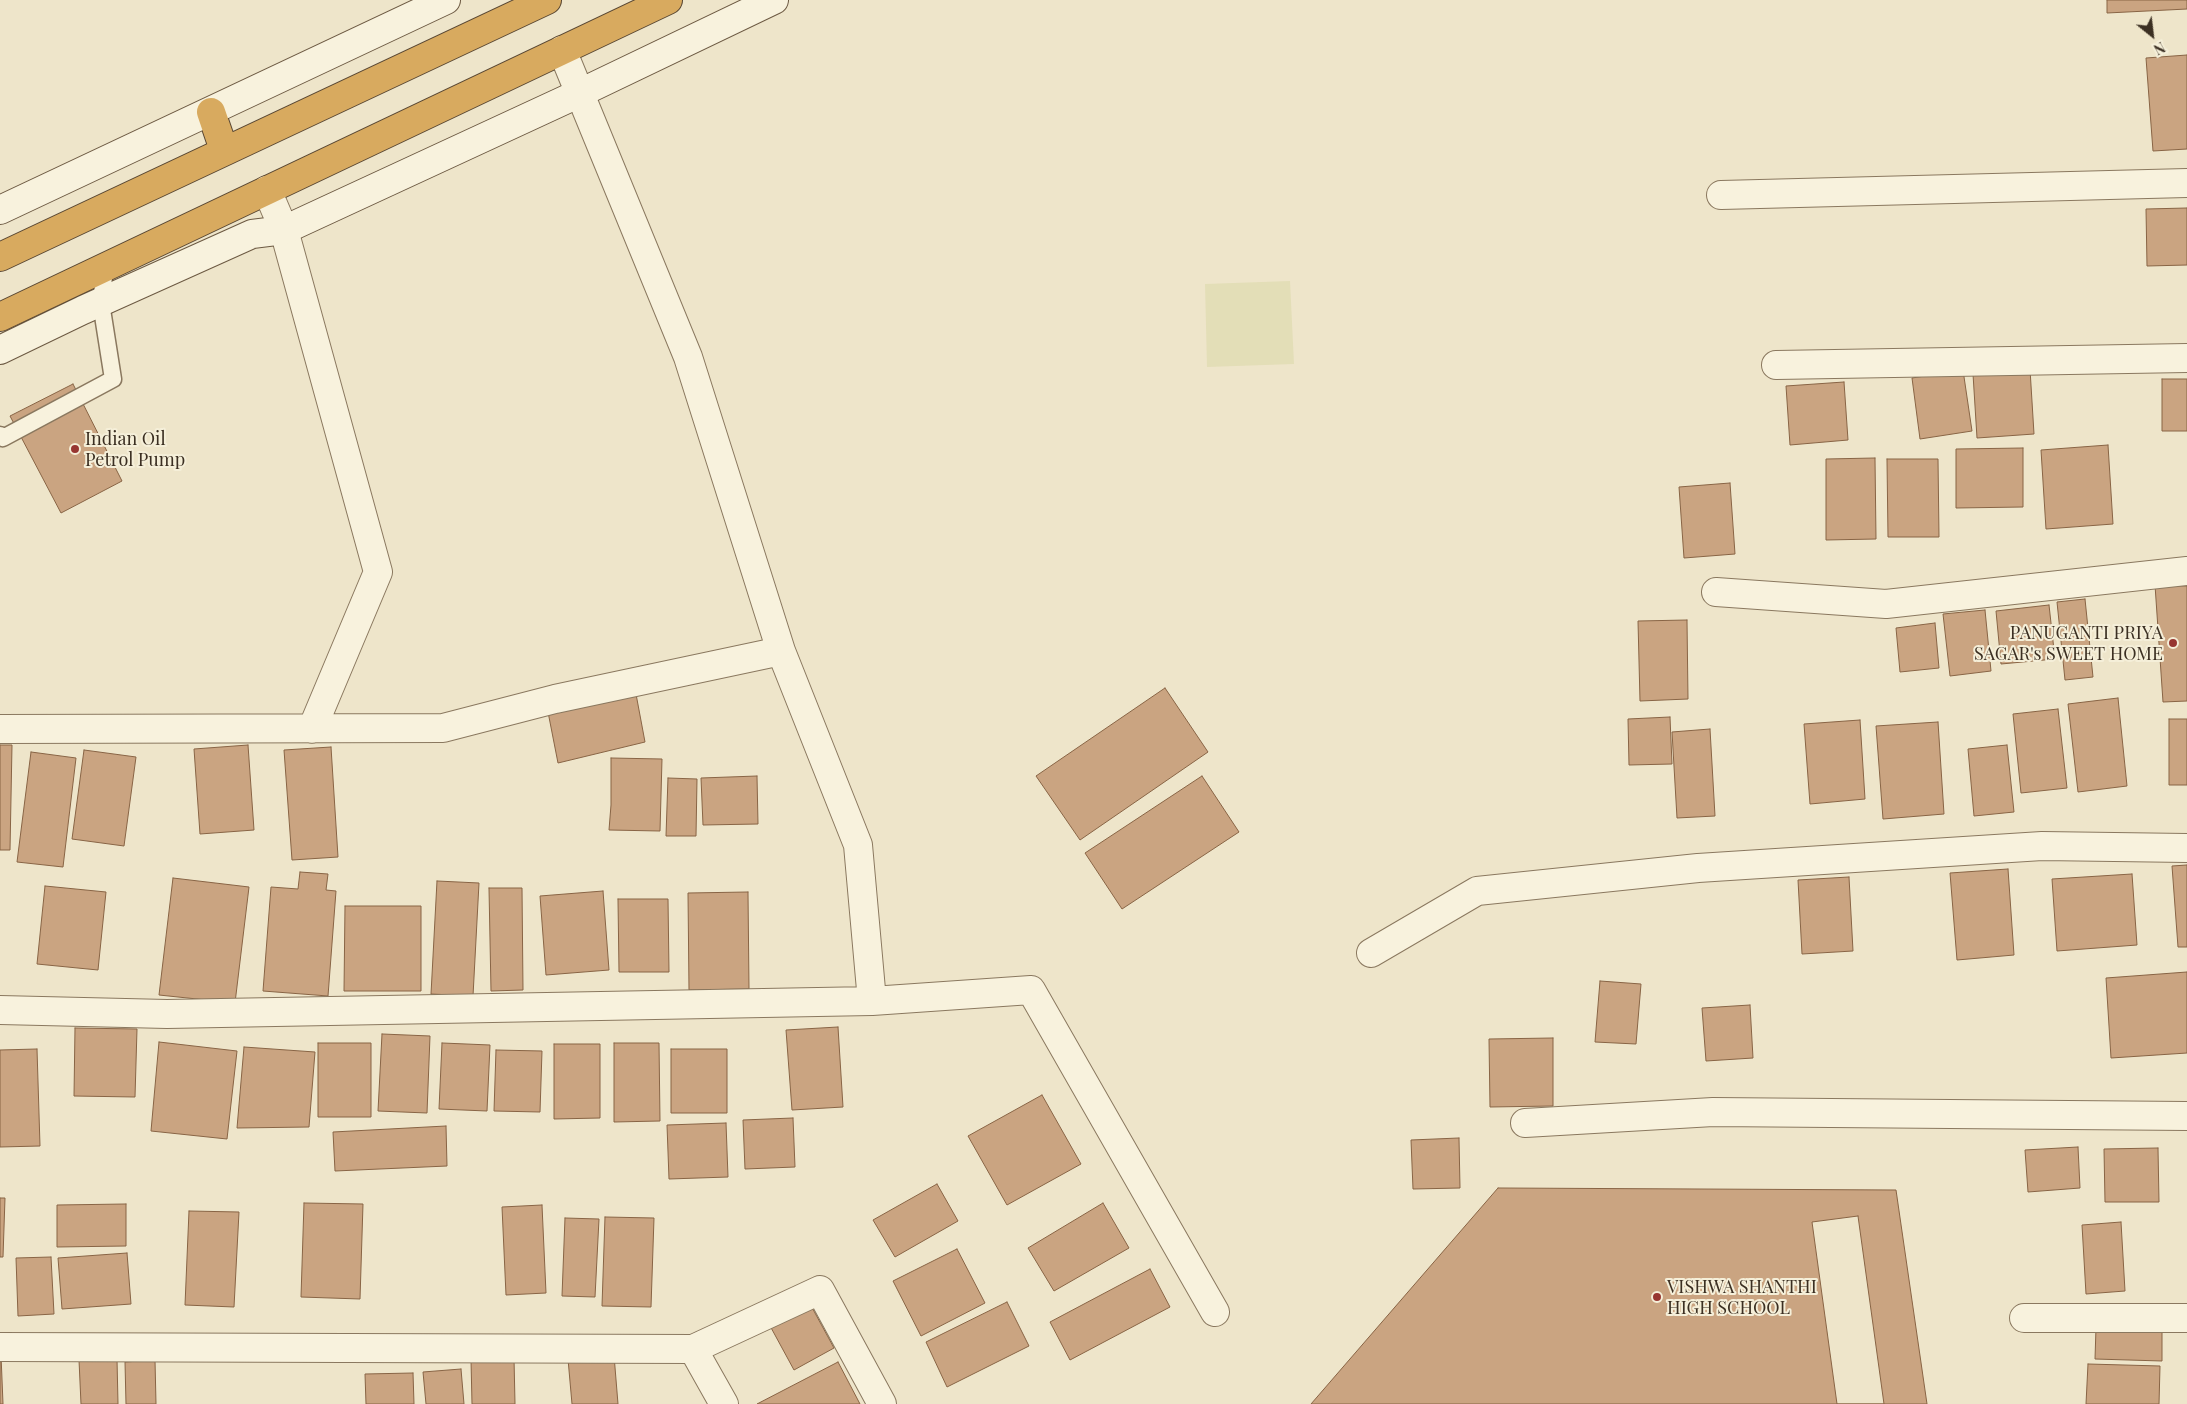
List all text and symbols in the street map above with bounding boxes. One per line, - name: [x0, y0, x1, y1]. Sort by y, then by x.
- north arrow: [2127, 10, 2177, 60]
- text: N: [2150, 38, 2169, 59]
- place label: Indian Oil Petrol Pump: [85, 428, 185, 470]
- marker: Indian Oil Petrol Pump: [69, 443, 81, 455]
- place label: PANUGANTI PRIYA SAGAR's SWEET HOME: [1974, 622, 2163, 664]
- marker: PANUGANTI PRIYA SAGAR's SWEET HOME: [2167, 637, 2179, 649]
- place label: VISHWA SHANTHI HIGH SCHOOL: [1667, 1276, 1817, 1318]
- marker: VISHWA SHANTHI HIGH SCHOOL: [1651, 1291, 1663, 1303]

